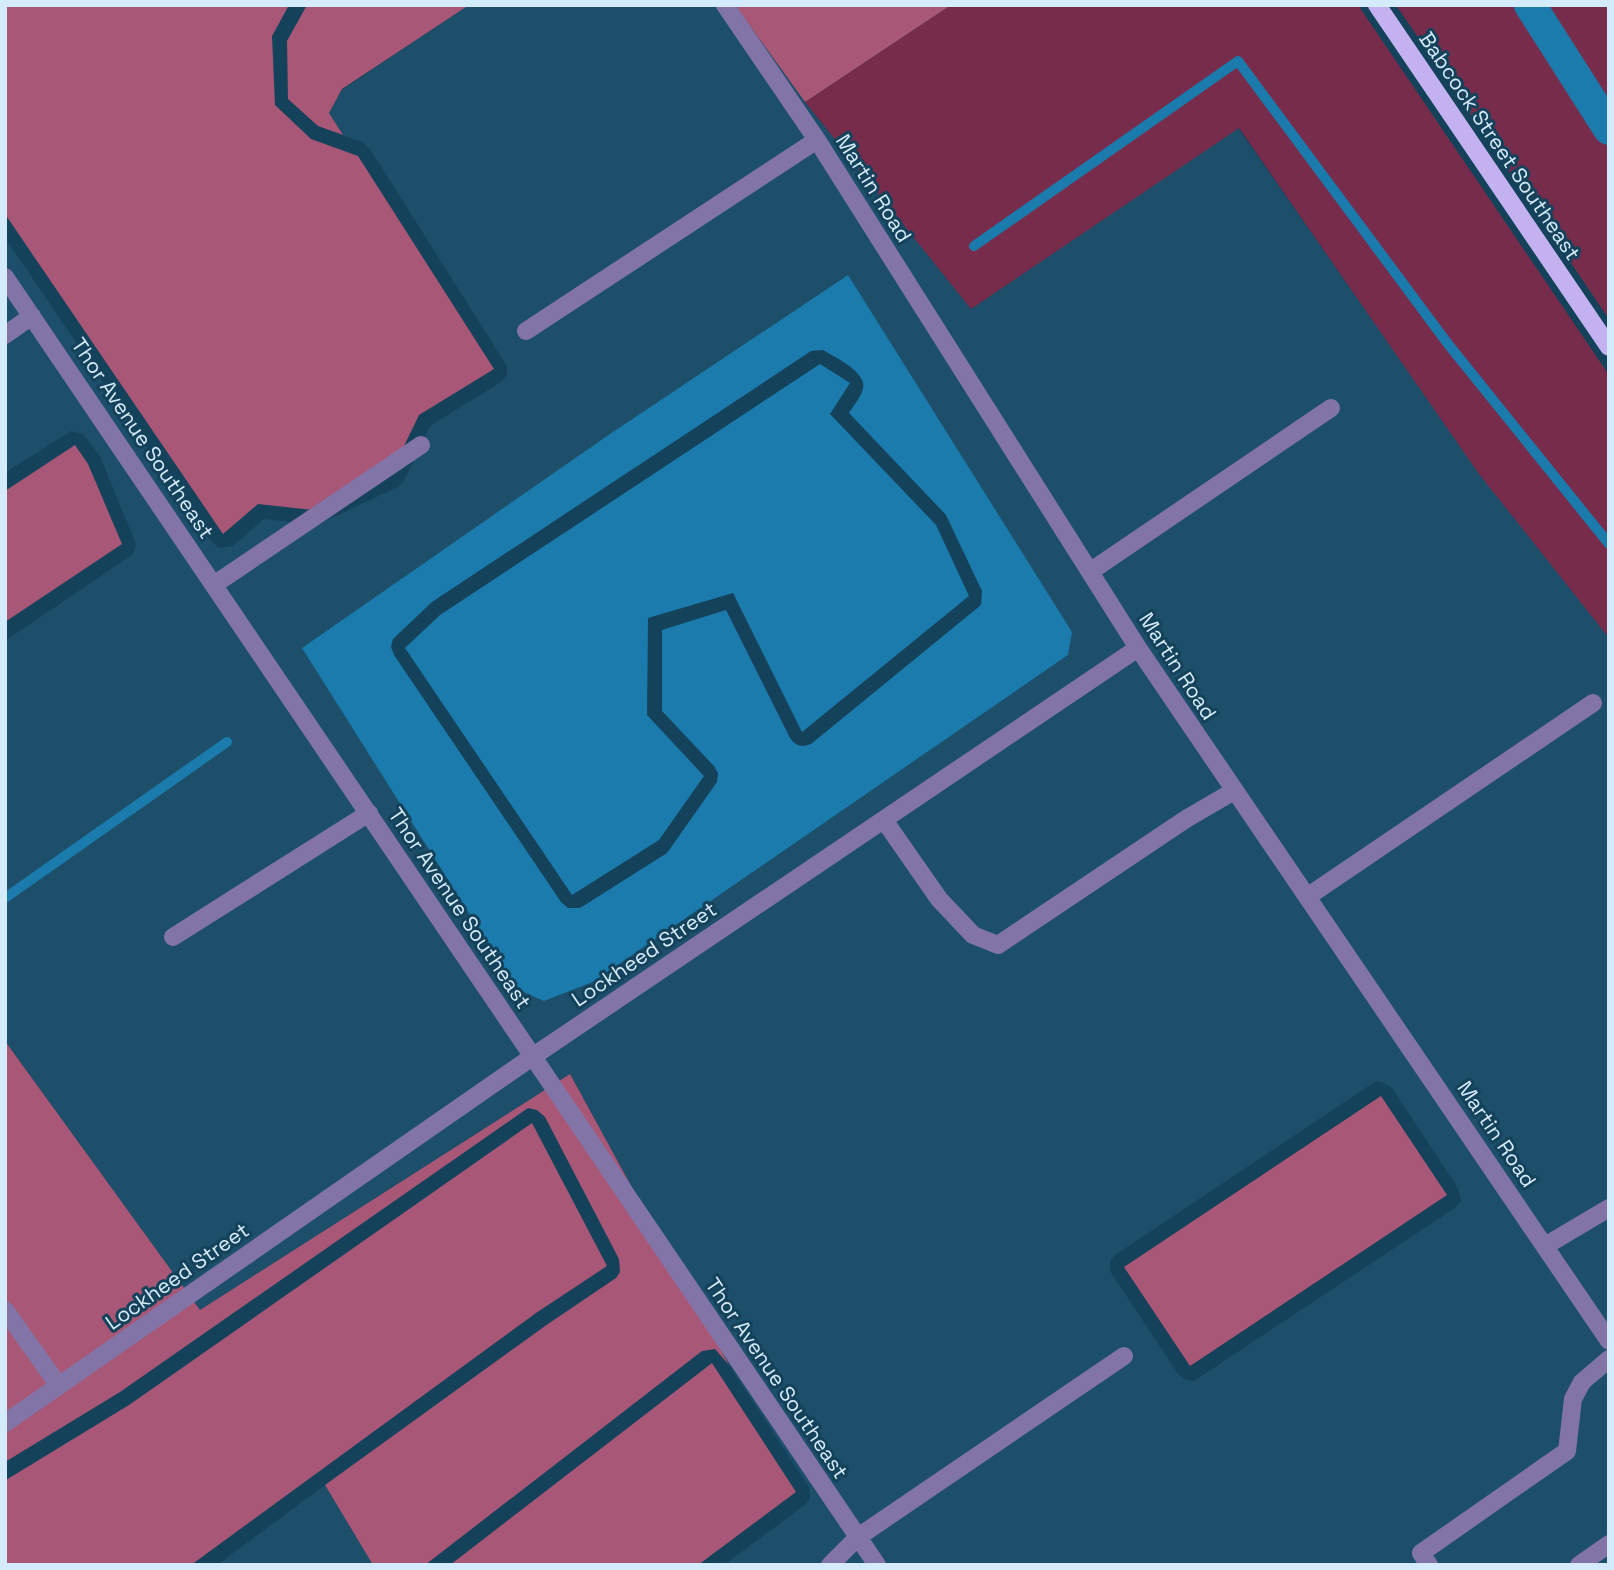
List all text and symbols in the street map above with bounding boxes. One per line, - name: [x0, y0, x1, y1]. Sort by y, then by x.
- street label: Babcock Street Southeast: [1413, 27, 1587, 265]
- street label: Martin Road: [830, 129, 918, 247]
- street label: Thor Avenue Southeast: [66, 332, 220, 544]
- street label: Martin Road: [1133, 607, 1223, 725]
- street label: Thor Avenue Southeast: [383, 802, 537, 1014]
- street label: Lockheed Street: [566, 896, 722, 1012]
- street label: Martin Road: [1451, 1076, 1543, 1192]
- street label: Lockheed Street: [100, 1216, 254, 1336]
- street label: Thor Avenue Southeast: [700, 1272, 854, 1484]

